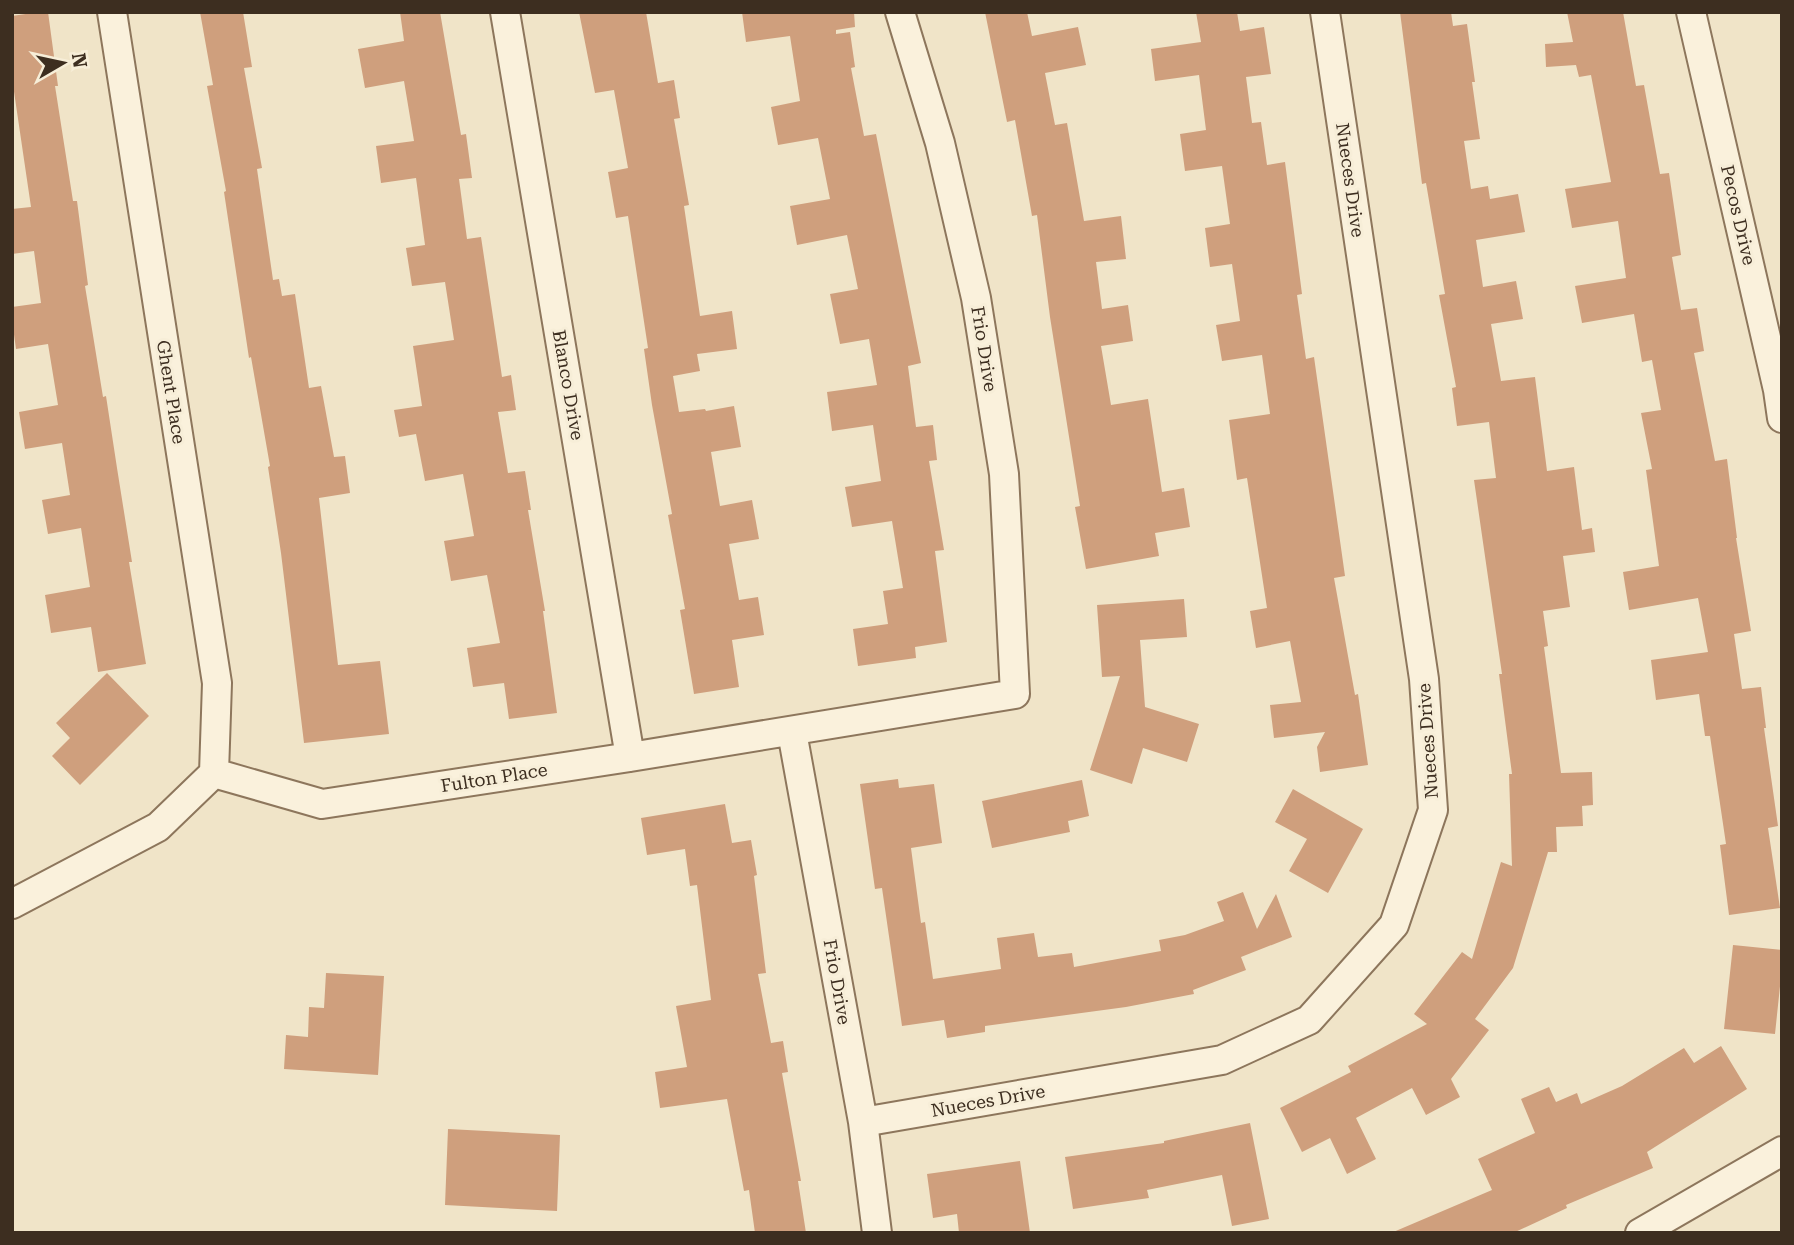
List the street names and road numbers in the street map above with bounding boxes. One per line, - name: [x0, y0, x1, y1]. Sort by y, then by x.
- street label: Nueces Drive: [1332, 121, 1369, 239]
- street label: Pecos Drive: [1717, 163, 1760, 267]
- street label: Frio Drive: [967, 305, 1002, 393]
- street label: Blanco Drive: [548, 328, 589, 442]
- street label: Ghent Place: [153, 339, 190, 445]
- street label: Nueces Drive: [1413, 683, 1442, 799]
- street label: Fulton Place: [439, 759, 549, 796]
- street label: Frio Drive: [820, 938, 855, 1026]
- street label: Nueces Drive: [929, 1080, 1047, 1121]

